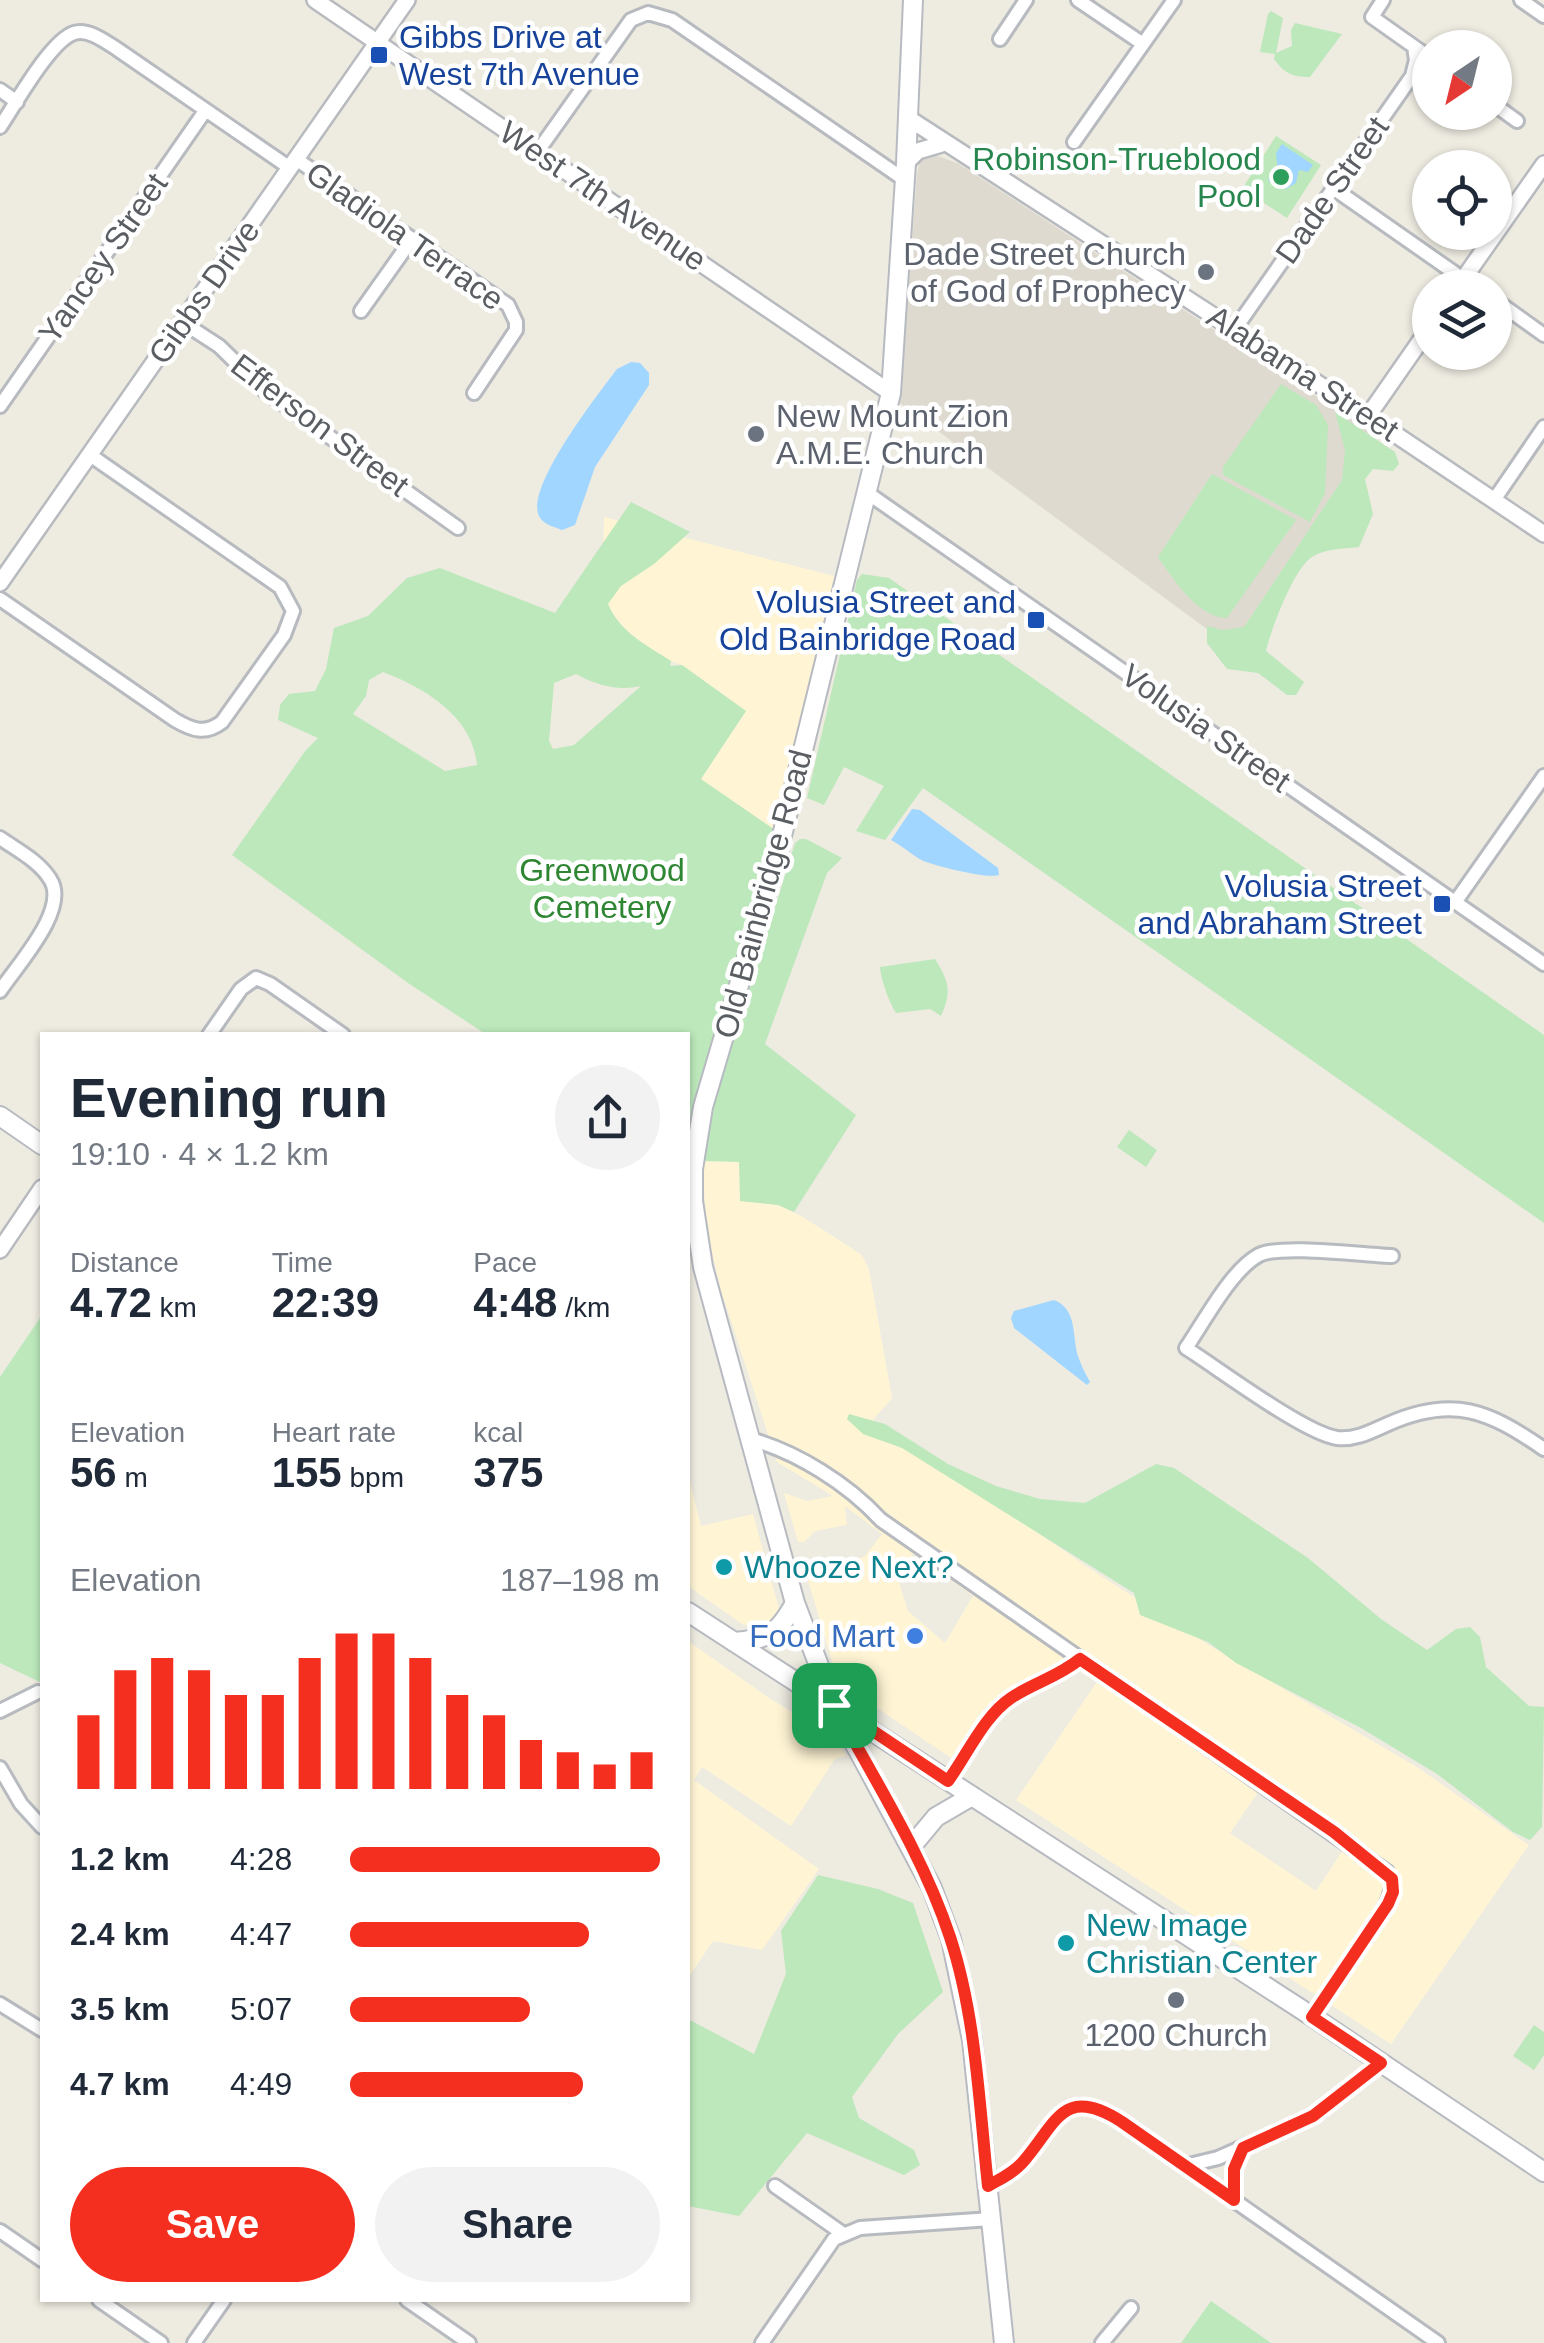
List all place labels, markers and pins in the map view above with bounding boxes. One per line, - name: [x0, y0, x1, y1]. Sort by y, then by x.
- place label: Gibbs Drive at West 7th Avenue: [399, 19, 640, 92]
- marker: Gibbs Drive at West 7th Avenue: [368, 44, 390, 66]
- place label: Robinson-Trueblood Pool: [972, 141, 1261, 214]
- marker: Robinson-Trueblood Pool: [1270, 166, 1292, 188]
- place label: Dade Street Church of God of Prophecy: [903, 236, 1186, 309]
- marker: Dade Street Church of God of Prophecy: [1195, 261, 1217, 283]
- place label: New Mount Zion A.M.E. Church: [776, 398, 1009, 471]
- marker: New Mount Zion A.M.E. Church: [745, 423, 767, 445]
- place label: Volusia Street and Old Bainbridge Road: [719, 584, 1016, 657]
- marker: Volusia Street and Old Bainbridge Road: [1025, 609, 1047, 631]
- place label: Volusia Street and Abraham Street: [1137, 868, 1422, 941]
- marker: Volusia Street and Abraham Street: [1431, 893, 1453, 915]
- place label: Whooze Next?: [744, 1549, 954, 1585]
- marker: Whooze Next?: [713, 1556, 735, 1578]
- place label: Food Mart: [749, 1618, 895, 1654]
- marker: Food Mart: [904, 1625, 926, 1647]
- pin: [792, 1663, 877, 1748]
- place label: New Image Christian Center: [1086, 1907, 1318, 1980]
- marker: New Image Christian Center: [1055, 1932, 1077, 1954]
- marker: 1200 Church: [1165, 1989, 1187, 2011]
- place label: 1200 Church: [1084, 2017, 1268, 2053]

